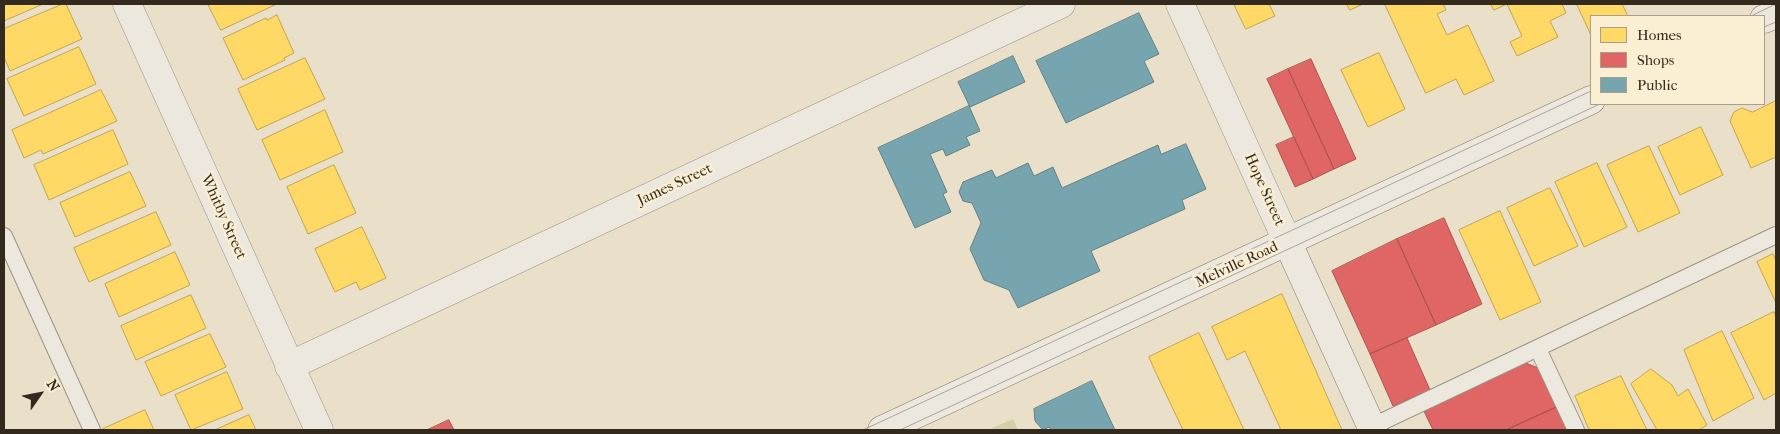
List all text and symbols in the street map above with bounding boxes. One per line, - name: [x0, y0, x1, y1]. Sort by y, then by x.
- legend: [1590, 15, 1765, 105]
- text: Homes: [1637, 26, 1682, 44]
- text: Shops: [1637, 51, 1674, 69]
- text: Public: [1637, 76, 1677, 94]
- street label: Hope Street: [1240, 151, 1288, 229]
- street label: James Street: [635, 160, 715, 210]
- street label: Whitby Street: [196, 172, 250, 262]
- street label: Melville Road: [1193, 238, 1281, 292]
- north arrow: [15, 369, 65, 419]
- text: N: [43, 376, 63, 395]

